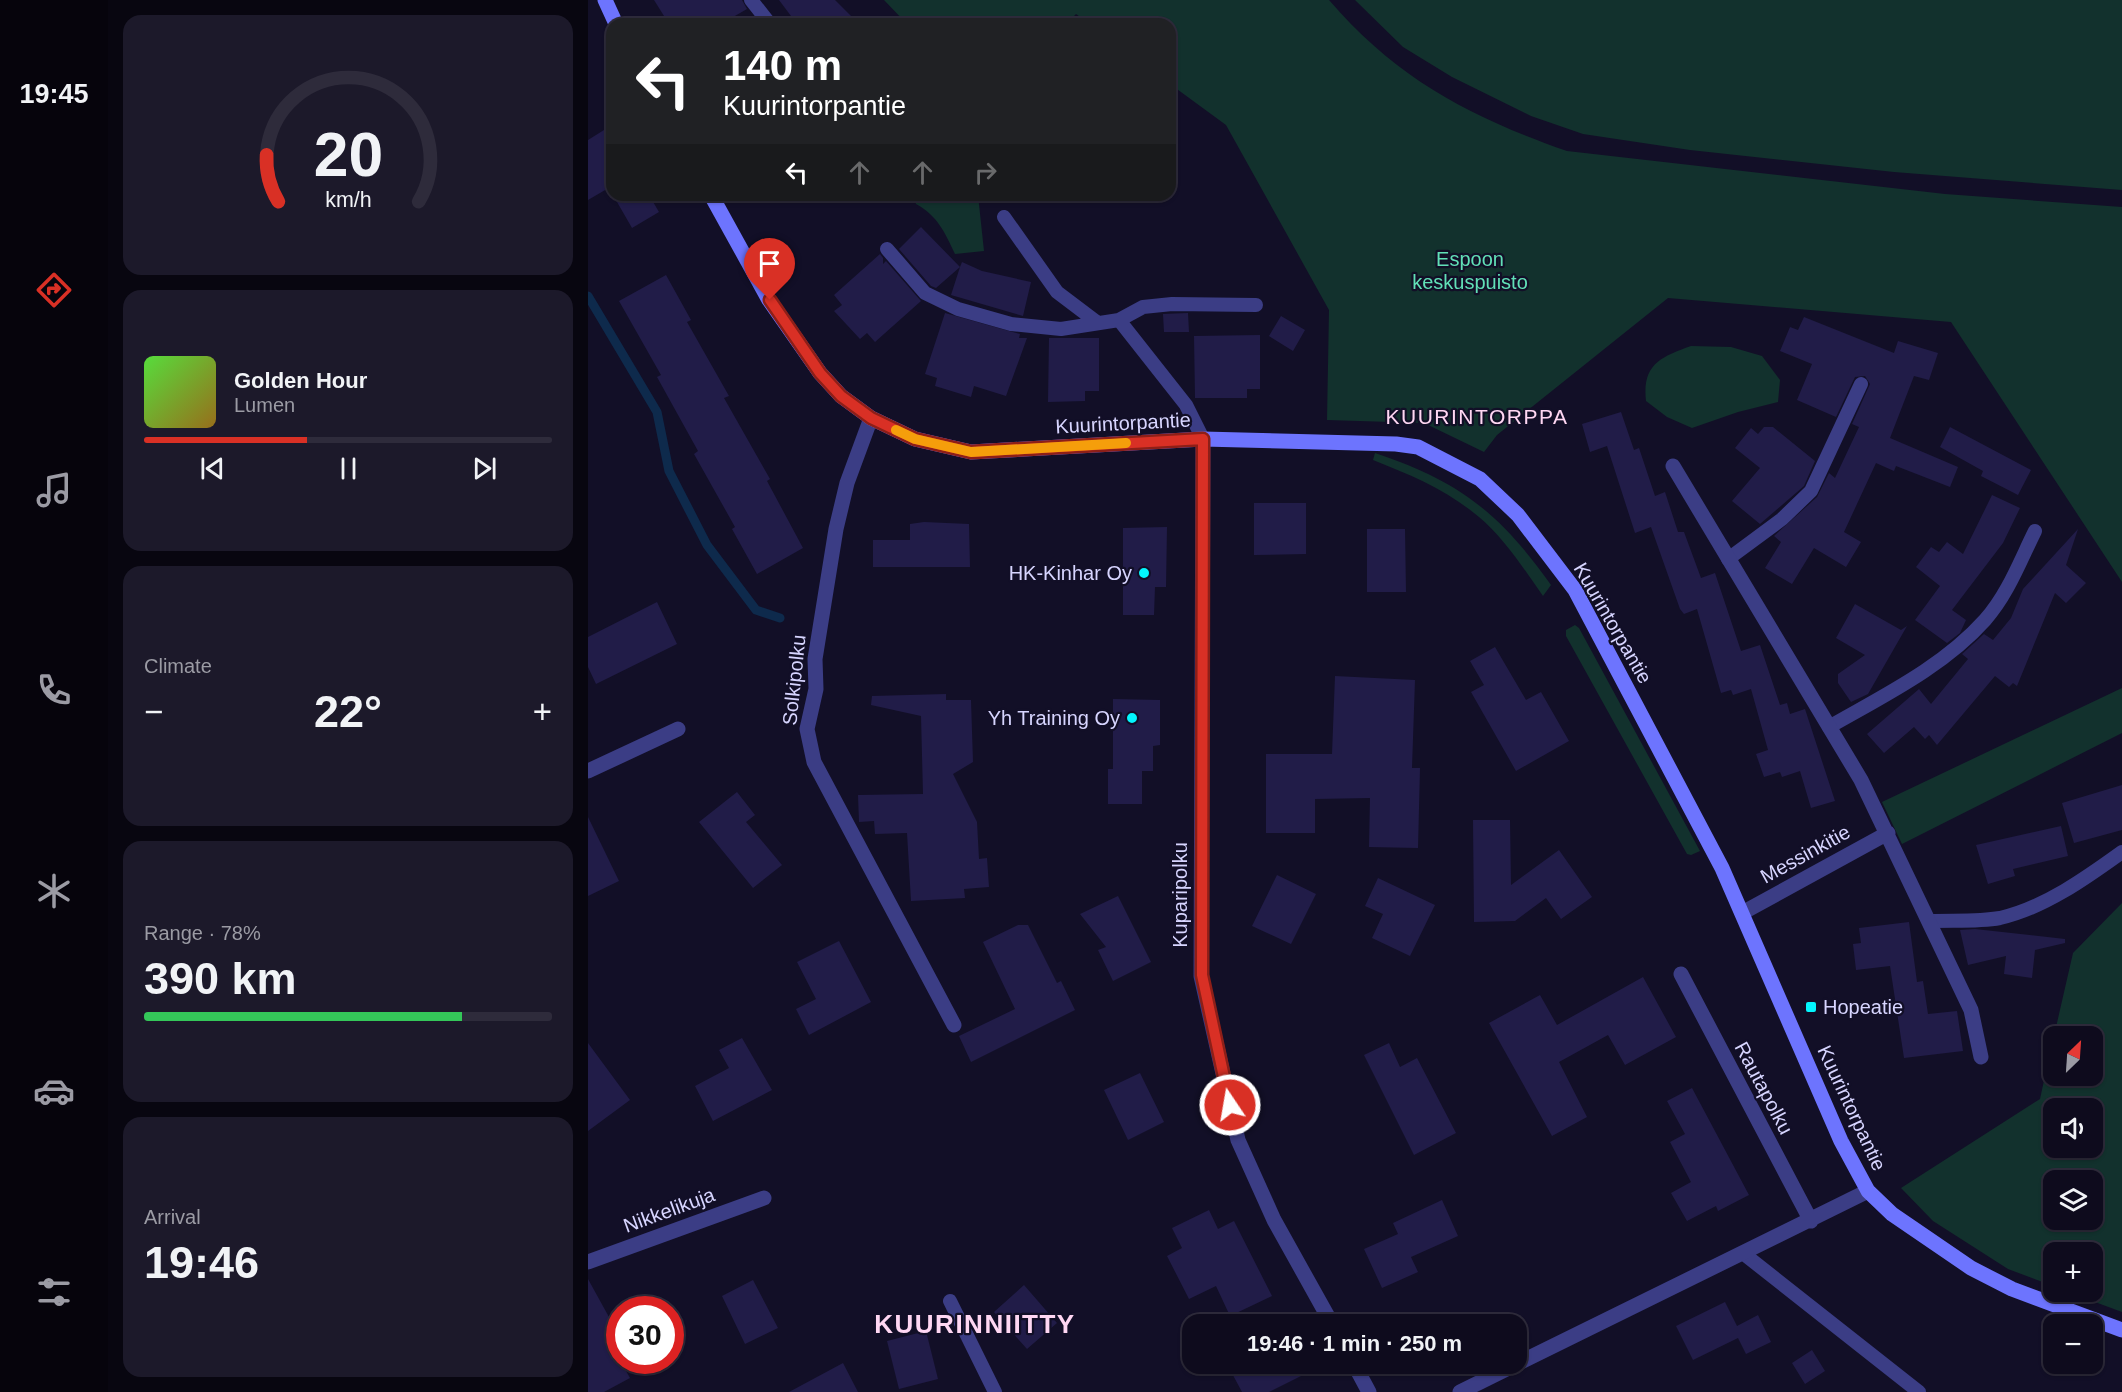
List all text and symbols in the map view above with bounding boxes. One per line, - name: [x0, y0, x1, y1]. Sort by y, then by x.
- icon: left: [624, 42, 702, 120]
- text: 140 m: [723, 42, 842, 89]
- text: 19:45: [19, 79, 89, 109]
- text: Kuurintorpantie: [723, 91, 906, 121]
- text: 20: [313, 120, 383, 189]
- icon: left: [780, 156, 813, 189]
- icon: ahead: [843, 156, 876, 189]
- icon: ahead: [906, 156, 939, 189]
- icon: right: [969, 156, 1002, 189]
- text: km/h: [325, 189, 371, 213]
- pin: [744, 238, 795, 300]
- icon: arrive: [753, 247, 786, 280]
- park label: Espoon keskuspuisto: [1412, 248, 1528, 293]
- icon: directions: [33, 269, 75, 311]
- text: Golden Hour: [234, 368, 367, 393]
- text: Lumen: [234, 394, 295, 416]
- district label: KUURINTORPPA: [1386, 405, 1568, 428]
- street label: Kuurintorpantie: [1055, 408, 1191, 438]
- icon: previous: [196, 452, 229, 485]
- icon: pause: [332, 452, 365, 485]
- icon: next: [468, 452, 501, 485]
- icon: music: [33, 469, 75, 511]
- street label: Kuurintorpantie: [1570, 559, 1656, 687]
- place label: HK-Kinhar Oy: [1009, 562, 1132, 584]
- marker: HK-Kinhar Oy: [1137, 566, 1151, 580]
- street label: Solkipolku: [778, 634, 810, 726]
- text: Climate: [144, 655, 212, 677]
- icon: phone: [33, 669, 75, 711]
- text: 22°: [314, 686, 382, 737]
- text: −: [144, 693, 163, 730]
- text: +: [533, 693, 552, 730]
- place label: Yh Training Oy: [988, 707, 1120, 729]
- marker: Yh Training Oy: [1125, 711, 1139, 725]
- street label: Messinkitie: [1756, 820, 1854, 888]
- street label: Kuparipolku: [1169, 842, 1191, 948]
- icon: climate: [33, 870, 75, 912]
- text: Range · 78%: [144, 922, 261, 944]
- text: 390 km: [144, 953, 297, 1004]
- place label: Hopeatie: [1823, 996, 1903, 1018]
- marker: Hopeatie: [1804, 1000, 1818, 1014]
- north arrow: [2043, 1026, 2103, 1086]
- map controls: [2043, 1026, 2103, 1374]
- street label: Rautapolku: [1731, 1038, 1797, 1138]
- street label: Kuurintorpantie: [1813, 1042, 1891, 1174]
- icon: car: [33, 1070, 75, 1112]
- position arrow: [1198, 1073, 1262, 1137]
- button: sound: [2043, 1098, 2103, 1158]
- button: layers: [2043, 1170, 2103, 1230]
- street label: Nikkelikuja: [620, 1183, 718, 1237]
- text: Arrival: [144, 1206, 201, 1228]
- text: 19:46: [144, 1237, 259, 1288]
- button: +: [2043, 1242, 2103, 1302]
- icon: filters: [33, 1271, 75, 1313]
- speed limit sign: 30: [606, 1296, 684, 1374]
- district label: KUURINNIITTY: [874, 1309, 1076, 1339]
- button: −: [2043, 1314, 2103, 1374]
- text: 19:46 · 1 min · 250 m: [1247, 1331, 1462, 1356]

